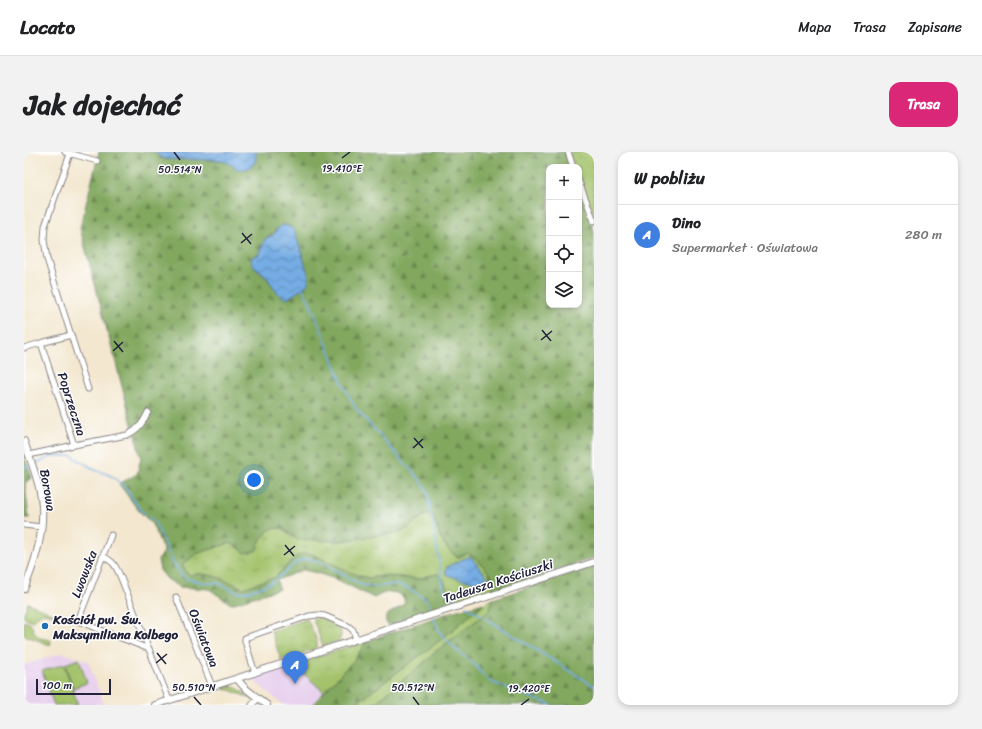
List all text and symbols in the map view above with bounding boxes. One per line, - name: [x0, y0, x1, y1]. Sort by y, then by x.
- text: Locato: [20, 11, 75, 44]
- text: Mapa: [798, 15, 831, 40]
- text: Trasa: [853, 15, 886, 40]
- text: Zapisane: [908, 15, 962, 40]
- text: Jak dojechać: [24, 80, 181, 129]
- button: Trasa: [889, 82, 958, 127]
- text: 19.410°E: [322, 160, 364, 178]
- text: 50.514°N: [158, 161, 202, 179]
- text: W pobliżu: [634, 163, 705, 193]
- map controls: [546, 164, 582, 308]
- button: +: [546, 164, 582, 200]
- button: −: [546, 200, 582, 236]
- text: Dino: [672, 210, 701, 236]
- text: A: [643, 223, 651, 246]
- text: 280 m: [905, 223, 942, 246]
- button: locate: [546, 236, 582, 272]
- text: Supermarket · Oświatowa: [672, 236, 818, 259]
- button: layers: [546, 272, 582, 308]
- street label: Poprzeczna: [51, 369, 93, 439]
- street label: Borowa: [33, 467, 63, 513]
- your location: [244, 470, 264, 490]
- street label: Lwowska: [64, 546, 104, 601]
- street label: Tadeusza Kościuszki: [440, 552, 556, 610]
- street label: Oświatowa: [182, 605, 226, 671]
- place label: Kościół pw. Św. Maksymiliana Kolbego: [52, 608, 178, 646]
- marker: Kościół pw. Św. Maksymiliana Kolbego: [40, 621, 50, 631]
- pin: A: [282, 651, 308, 684]
- text: 100 m: [42, 676, 72, 695]
- scale bar: [36, 677, 111, 696]
- text: 50.510°N: [172, 679, 216, 697]
- text: 50.512°N: [392, 679, 434, 697]
- text: 19.420°E: [508, 680, 551, 698]

